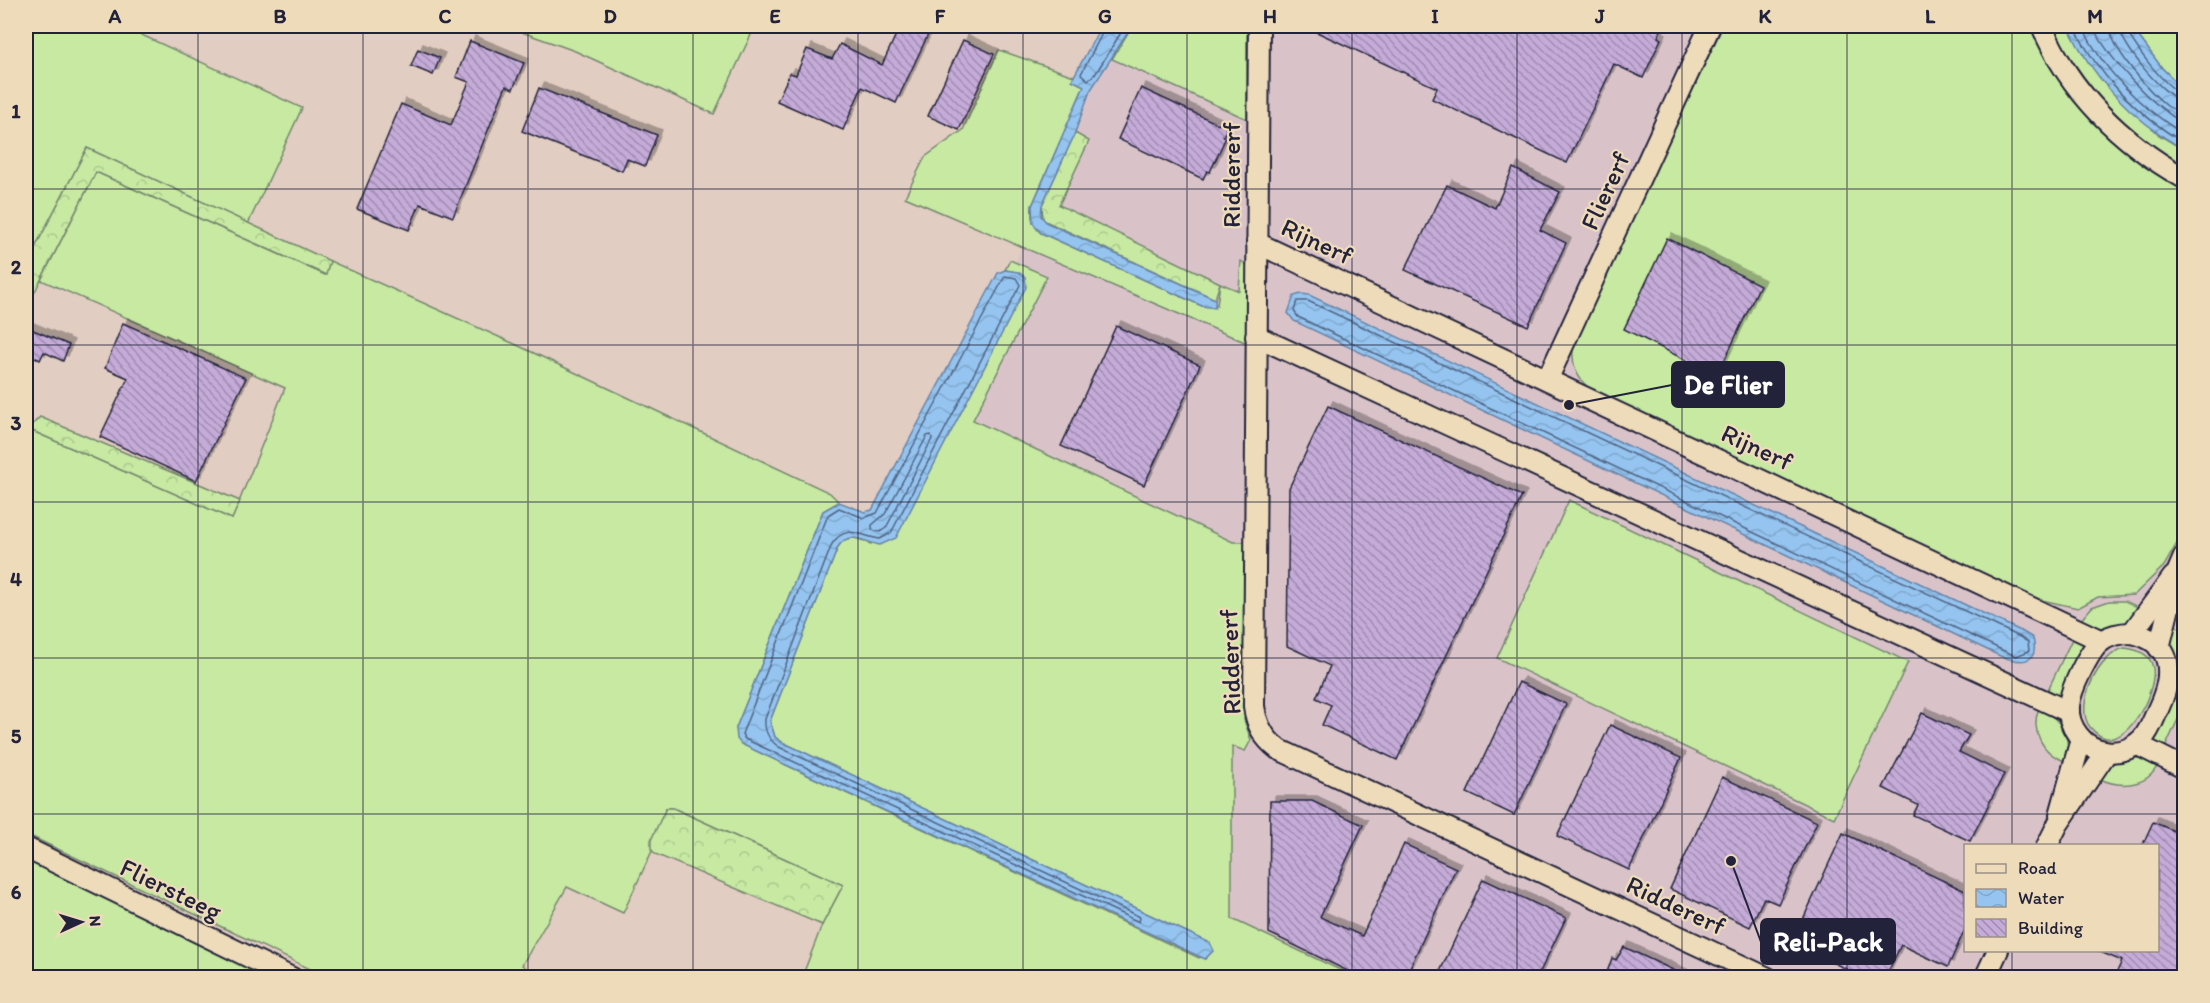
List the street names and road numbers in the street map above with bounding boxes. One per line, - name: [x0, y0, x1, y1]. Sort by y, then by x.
- street label: Riddererf: [1215, 122, 1247, 228]
- street label: Fliererf: [1573, 147, 1637, 235]
- street label: Rijnerf: [1276, 211, 1358, 271]
- street label: Rijnerf: [1716, 417, 1798, 477]
- street label: Riddererf: [1212, 608, 1248, 716]
- street label: Fliersteeg: [115, 851, 228, 928]
- street label: Riddererf: [1621, 868, 1731, 942]

